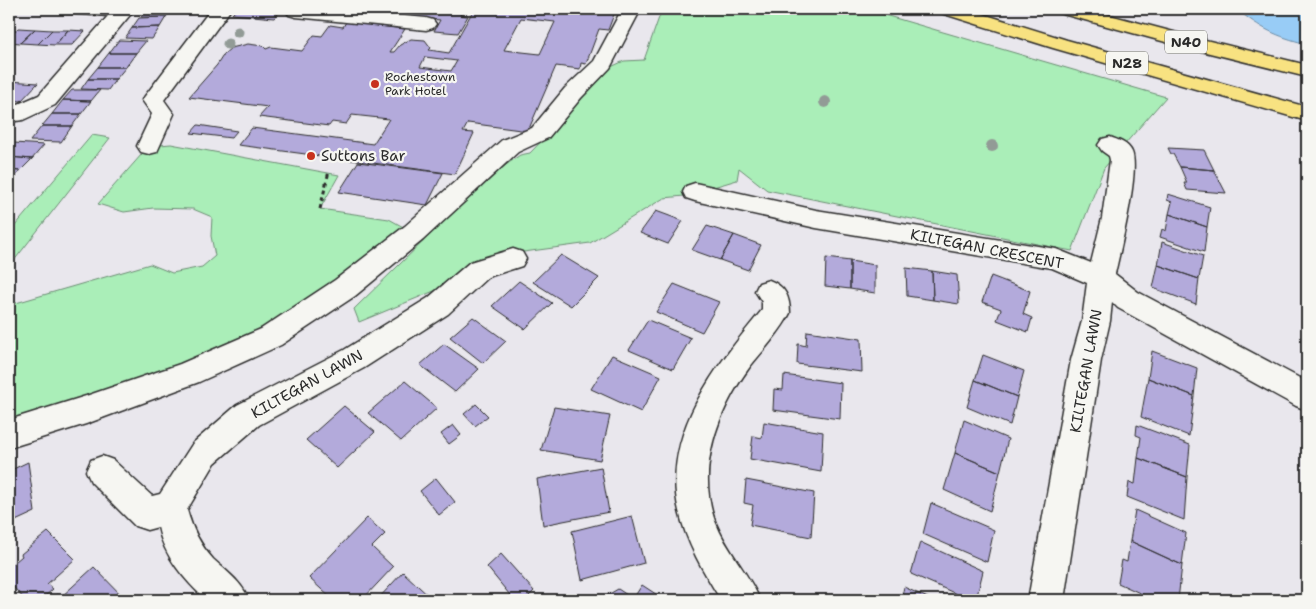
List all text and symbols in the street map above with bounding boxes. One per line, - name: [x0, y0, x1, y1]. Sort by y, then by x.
- road number: N40: [1165, 31, 1207, 54]
- road number: N28: [1106, 52, 1148, 74]
- place label: Rochestown Park Hotel: [385, 69, 455, 99]
- marker: Rochestown Park Hotel: [369, 78, 381, 90]
- place label: Suttons Bar: [321, 146, 406, 166]
- marker: Suttons Bar: [305, 150, 317, 162]
- street label: KILTEGAN CRESCENT: [909, 224, 1065, 274]
- street label: KILTEGAN LAWN: [1065, 308, 1107, 434]
- street label: KILTEGAN LAWN: [248, 345, 366, 423]

